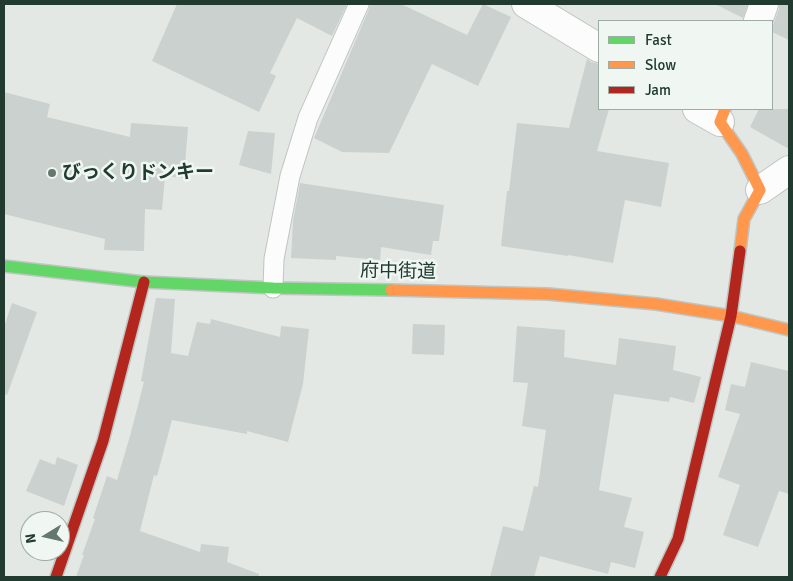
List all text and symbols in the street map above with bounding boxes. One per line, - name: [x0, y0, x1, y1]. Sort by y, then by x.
- legend: [598, 20, 773, 110]
- text: Fast: [645, 31, 672, 49]
- text: Slow: [645, 56, 676, 74]
- text: Jam: [645, 81, 671, 99]
- place label: びっくりドンキー: [62, 162, 214, 184]
- marker: びっくりドンキー: [46, 167, 58, 179]
- street label: 府中街道: [360, 260, 436, 284]
- north arrow: [20, 511, 70, 561]
- text: N: [22, 532, 40, 544]

